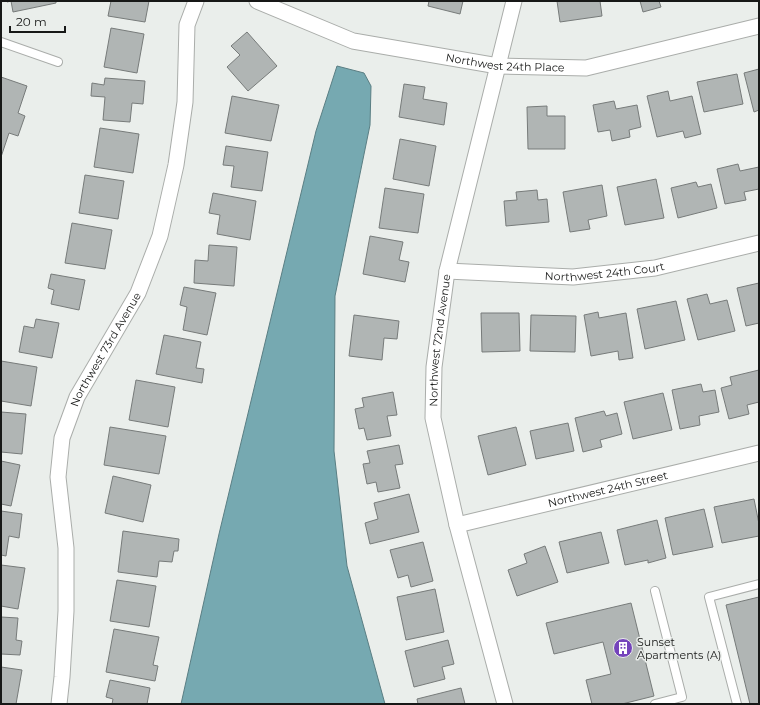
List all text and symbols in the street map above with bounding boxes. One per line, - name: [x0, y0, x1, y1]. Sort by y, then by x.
- scale bar: [10, 8, 65, 34]
- text: 20 m: [16, 14, 47, 29]
- street label: Northwest 24th Place: [445, 50, 565, 75]
- street label: Northwest 24th Court: [544, 259, 666, 284]
- street label: Northwest 72nd Avenue: [426, 273, 454, 407]
- street label: Northwest 73rd Avenue: [67, 289, 144, 408]
- street label: Northwest 24th Street: [547, 468, 670, 510]
- place label: Sunset Apartments (A): [637, 635, 721, 662]
- building icon: Sunset Apartments (A): [612, 637, 634, 659]

